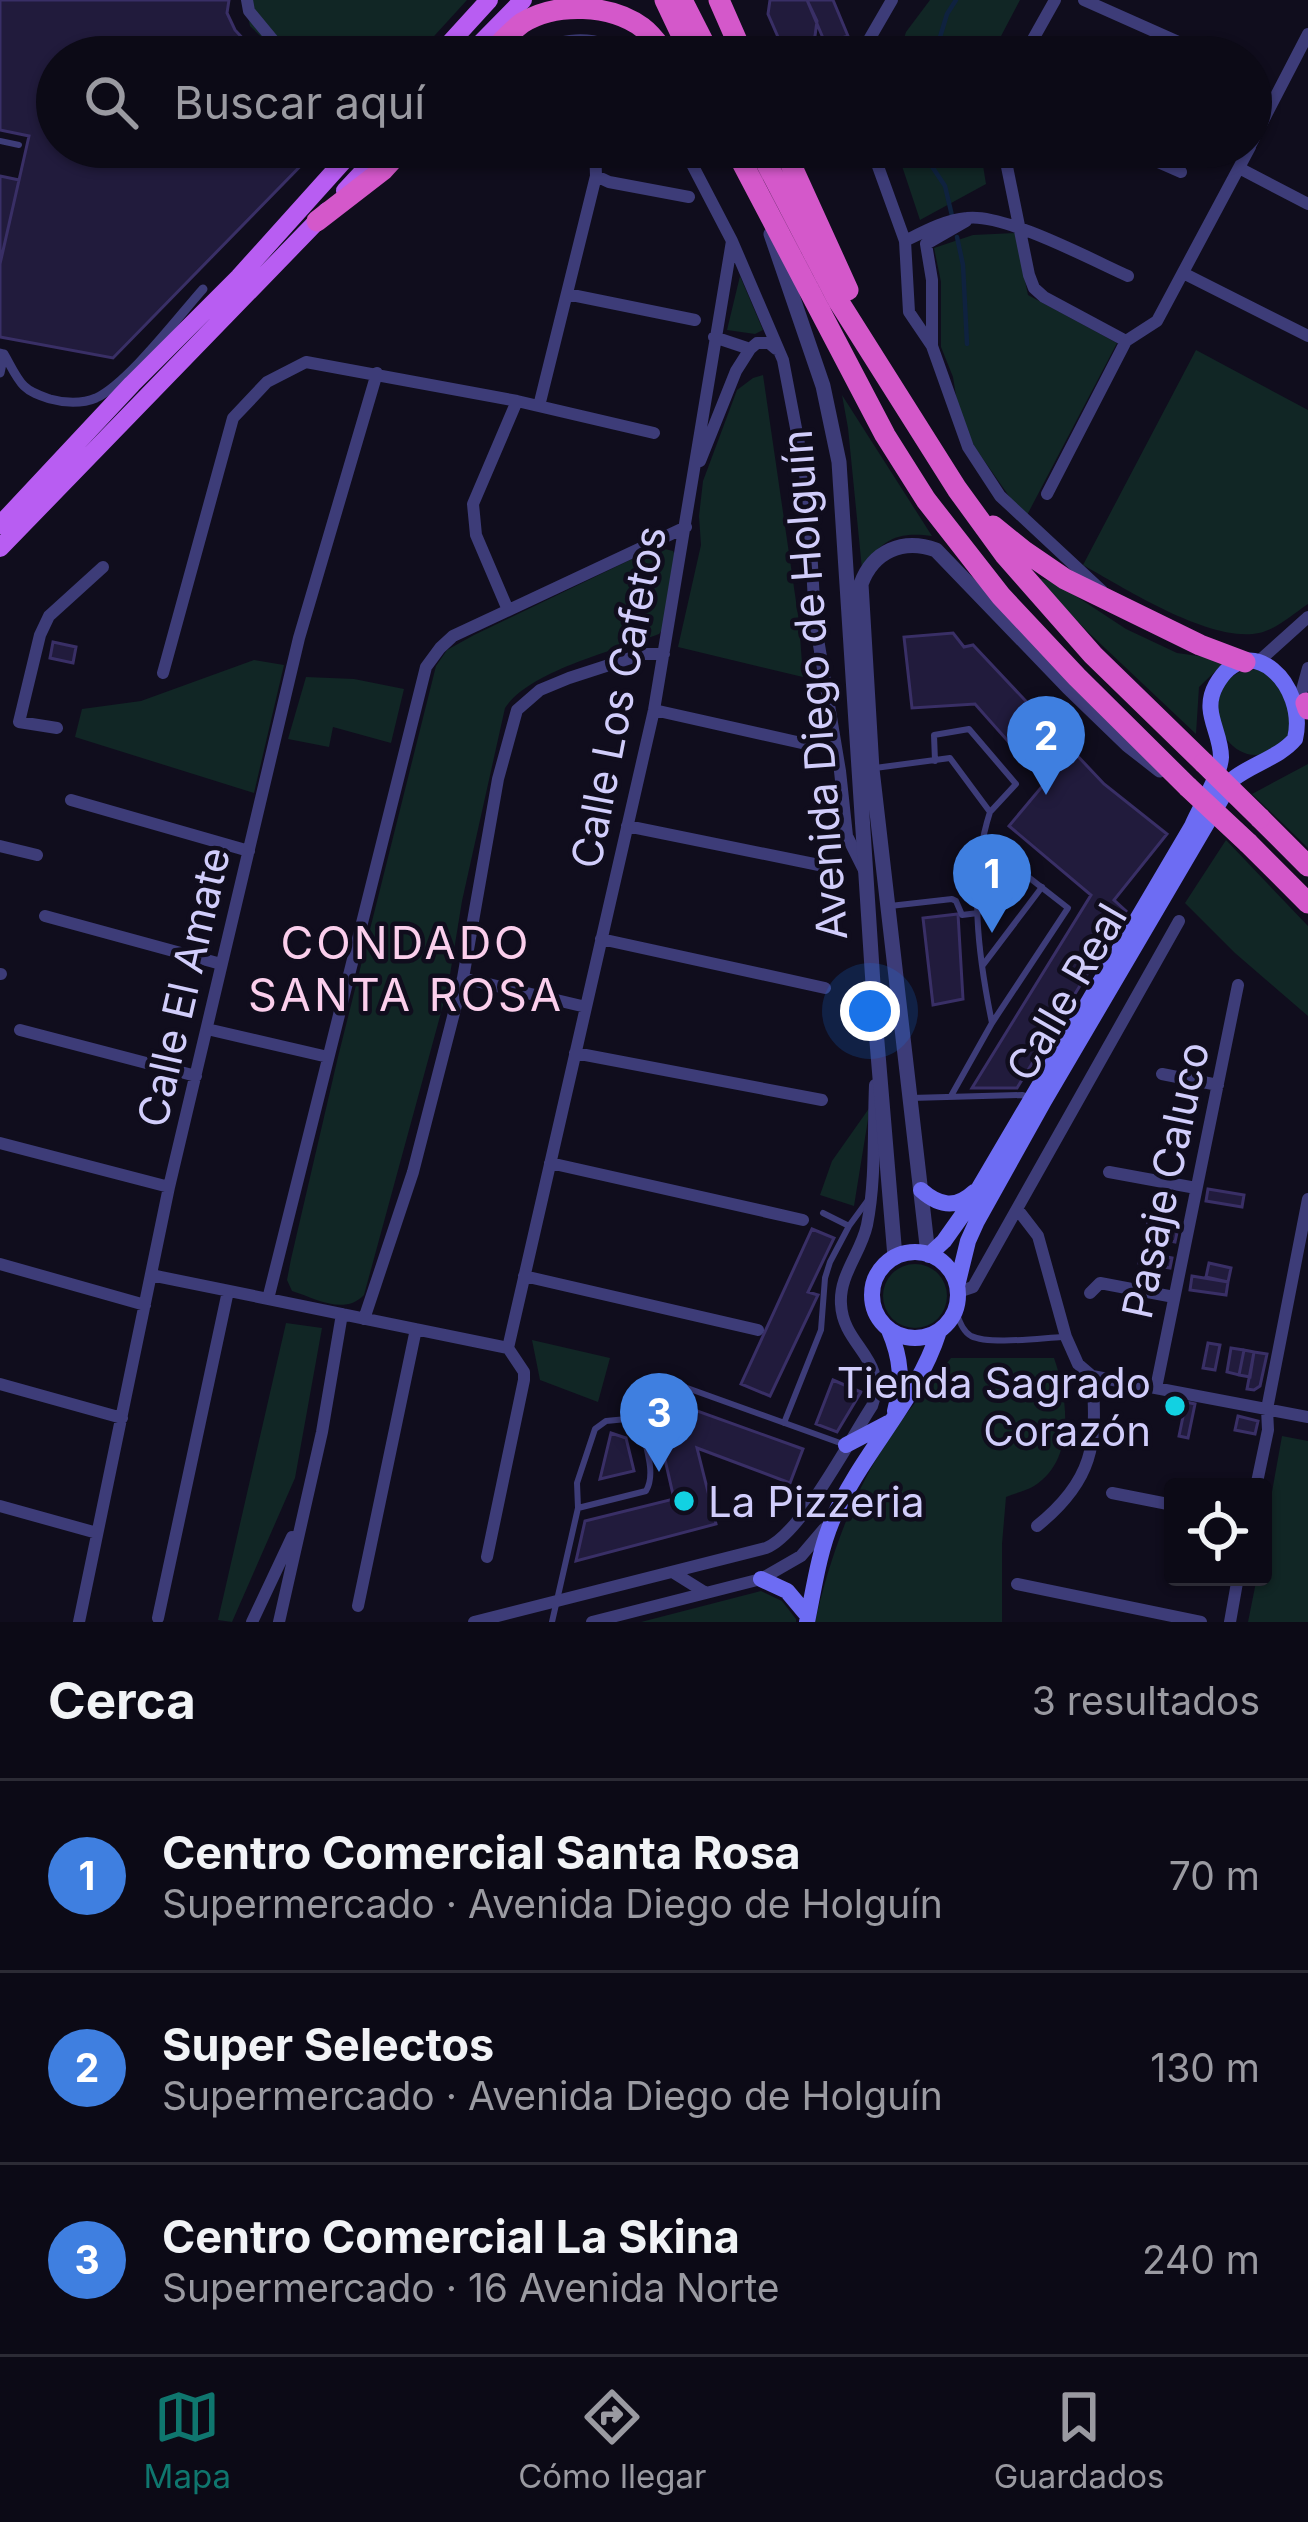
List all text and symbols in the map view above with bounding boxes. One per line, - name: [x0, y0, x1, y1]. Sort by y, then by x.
- search box: [36, 36, 1272, 168]
- icon: search: [78, 69, 144, 135]
- text: Buscar aquí: [174, 75, 425, 130]
- street label: Avenida Diego de Holguín: [771, 428, 857, 942]
- street label: Calle Los Cafetos: [560, 522, 676, 872]
- pin: 2: [1007, 696, 1085, 795]
- pin: 1: [953, 834, 1031, 933]
- street label: Calle El Amate: [126, 842, 240, 1132]
- street label: Calle Real: [995, 894, 1137, 1090]
- district label: CONDADO SANTA ROSA: [248, 915, 564, 1022]
- your location: [840, 981, 900, 1041]
- street label: Pasaje Caluco: [1111, 1037, 1219, 1323]
- place label: Tienda Sagrado Corazón: [837, 1357, 1151, 1456]
- pin: 3: [620, 1373, 698, 1472]
- marker: Tienda Sagrado Corazón: [1162, 1393, 1188, 1419]
- place label: La Pizzeria: [708, 1476, 925, 1527]
- map controls: [1164, 1478, 1272, 1586]
- button: locate: [1164, 1478, 1272, 1586]
- marker: La Pizzeria: [671, 1488, 697, 1514]
- text: Cerca: [48, 1670, 196, 1731]
- text: 3 resultados: [1032, 1677, 1260, 1724]
- text: Centro Comercial Santa Rosa: [162, 1825, 801, 1880]
- text: 1: [79, 1852, 95, 1899]
- text: 70 m: [1169, 1852, 1260, 1899]
- text: Supermercado · Avenida Diego de Holguín: [162, 1880, 943, 1927]
- text: Super Selectos: [162, 2017, 494, 2072]
- text: 2: [75, 2044, 99, 2091]
- text: 130 m: [1150, 2044, 1260, 2091]
- text: Supermercado · Avenida Diego de Holguín: [162, 2072, 943, 2119]
- text: Centro Comercial La Skina: [162, 2209, 740, 2264]
- text: 3: [74, 2236, 100, 2283]
- text: 240 m: [1142, 2236, 1260, 2283]
- text: Supermercado · 16 Avenida Norte: [162, 2264, 780, 2311]
- tab: Mapa: [144, 2384, 231, 2496]
- tab: Cómo llegar: [518, 2384, 706, 2496]
- tab: Guardados: [994, 2384, 1164, 2496]

